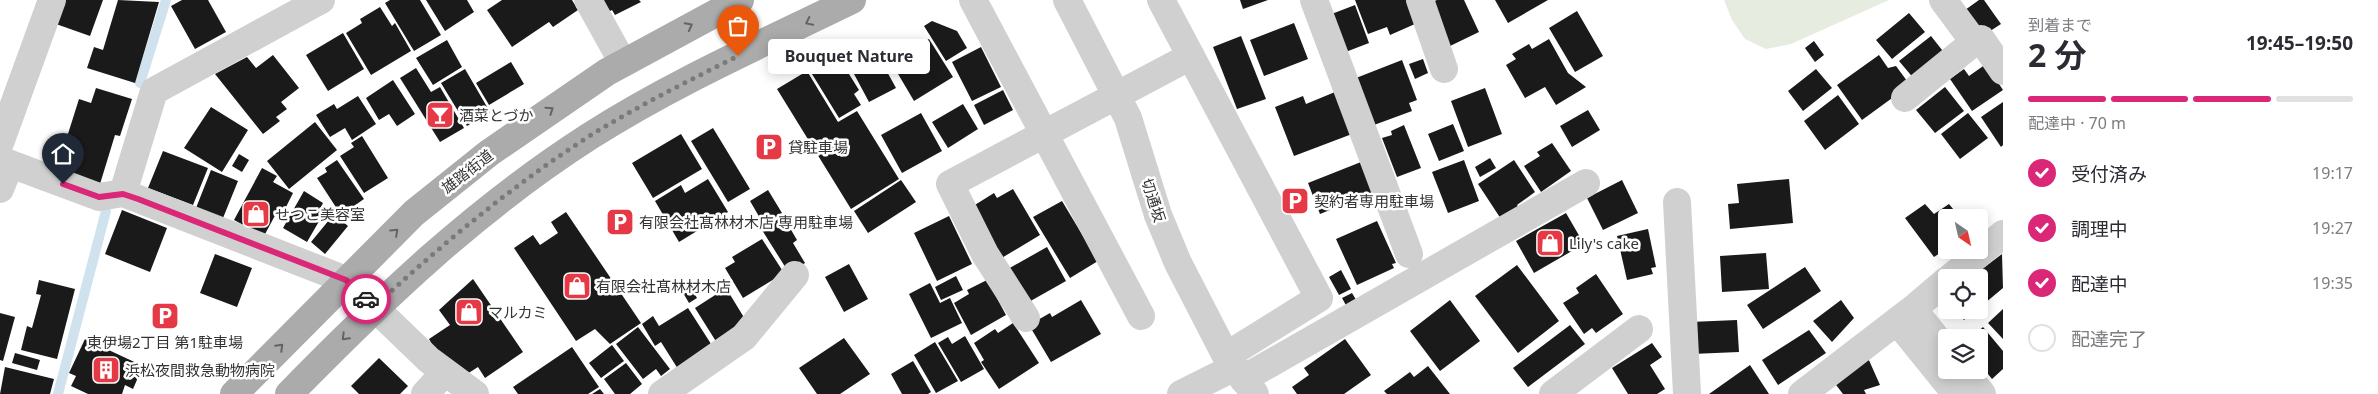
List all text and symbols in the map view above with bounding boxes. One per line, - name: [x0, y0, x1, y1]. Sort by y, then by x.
- pin: [717, 5, 759, 56]
- icon: bag: [724, 12, 752, 40]
- text: 到着まで: [2028, 14, 2092, 36]
- one-way arrow: [805, 15, 814, 25]
- one-way arrow: [684, 22, 693, 32]
- text: 19:45–19:50: [2246, 30, 2353, 56]
- text: 2 分: [2028, 33, 2087, 76]
- callout: Bouquet Nature: [768, 38, 930, 74]
- text: Bouquet Nature: [785, 45, 913, 67]
- bar icon: 酒菜とづか: [425, 100, 455, 130]
- place label: 酒菜とづか: [459, 105, 533, 125]
- one-way arrow: [545, 107, 554, 116]
- text: 配達中 · 70 m: [2028, 112, 2126, 134]
- parking icon: 貸駐車場: [754, 132, 784, 162]
- pin: [42, 133, 84, 184]
- place label: 貸駐車場: [788, 137, 848, 157]
- icon: home: [49, 140, 77, 168]
- street label: 雄踏街道: [437, 145, 497, 197]
- icon: check: [2028, 159, 2056, 187]
- text: 受付済み: [2071, 161, 2147, 187]
- text: 19:17: [2312, 162, 2353, 184]
- street label: 切通坂: [1138, 176, 1170, 224]
- parking icon: 契約者専用駐車場: [1280, 186, 1310, 216]
- place label: 契約者専用駐車場: [1314, 191, 1434, 211]
- shop icon: せつこ美容室: [241, 199, 271, 229]
- place label: せつこ美容室: [275, 204, 365, 224]
- parking icon: 有限会社髙林材木店 専用駐車場: [605, 207, 635, 237]
- north arrow: [1938, 209, 1988, 259]
- map controls: [1938, 209, 1988, 379]
- place label: 有限会社髙林材木店 専用駐車場: [639, 212, 853, 232]
- icon: check: [2028, 214, 2056, 242]
- text: 調理中: [2071, 216, 2128, 242]
- text: 19:27: [2312, 217, 2353, 239]
- shop icon: Lily's cake: [1535, 228, 1565, 258]
- one-way arrow: [390, 229, 399, 238]
- place label: Lily's cake: [1569, 233, 1639, 253]
- button: locate: [1938, 269, 1988, 319]
- icon: check: [2028, 269, 2056, 297]
- shop icon: 有限会社髙林材木店: [562, 271, 592, 301]
- text: 配達中: [2071, 271, 2128, 297]
- text: 19:35: [2312, 272, 2353, 294]
- courier: [341, 274, 391, 324]
- place label: 有限会社髙林材木店: [596, 276, 731, 296]
- icon: car: [352, 285, 380, 313]
- shop icon: マルカミ: [454, 297, 484, 327]
- parking icon: 東伊場2丁目 第1駐車場: [150, 301, 180, 331]
- place label: マルカミ: [488, 302, 548, 322]
- text: 配達完了: [2071, 326, 2147, 352]
- button: layers: [1938, 329, 1988, 379]
- place label: 東伊場2丁目 第1駐車場: [87, 332, 243, 352]
- one-way arrow: [341, 332, 350, 341]
- one-way arrow: [275, 343, 284, 352]
- building icon: 浜松夜間救急動物病院: [91, 355, 121, 385]
- place label: 浜松夜間救急動物病院: [125, 360, 275, 380]

